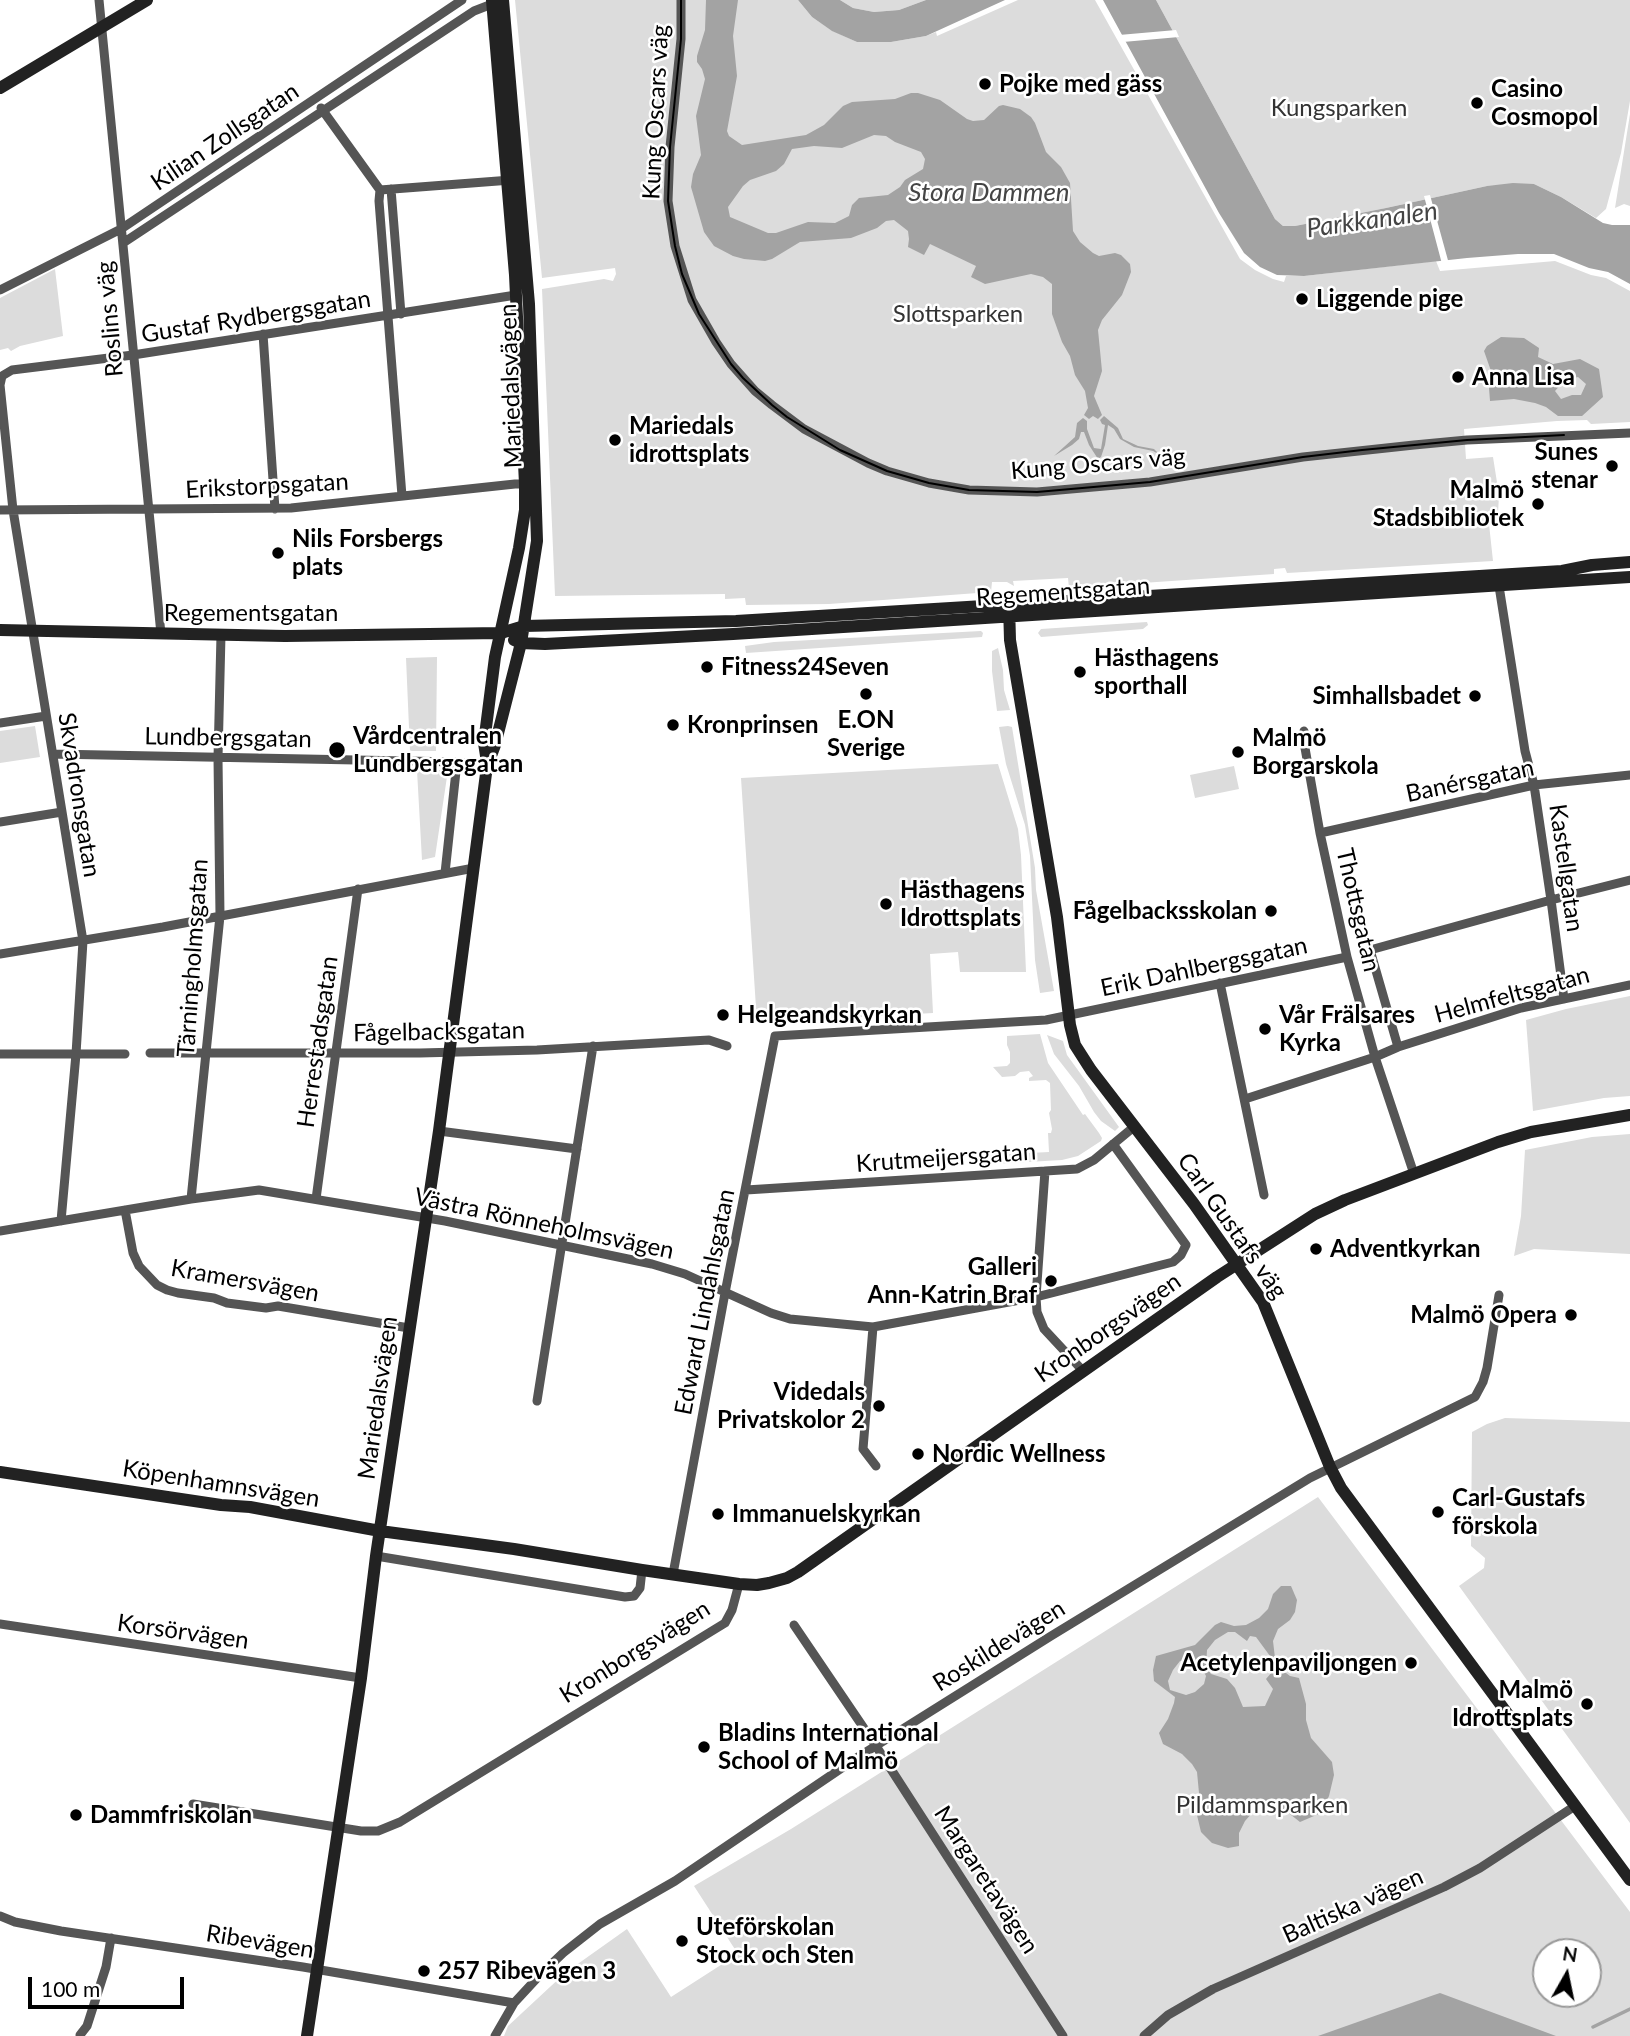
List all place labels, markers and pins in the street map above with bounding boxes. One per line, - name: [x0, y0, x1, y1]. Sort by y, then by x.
- place label: Pojke med gäss: [999, 70, 1162, 98]
- place label: Casino Cosmopol: [1491, 75, 1598, 131]
- marker: Pojke med gäss: [977, 76, 993, 92]
- marker: Casino Cosmopol: [1469, 95, 1485, 111]
- place label: Liggende pige: [1316, 285, 1463, 313]
- marker: Liggende pige: [1294, 291, 1310, 307]
- place label: Anna Lisa: [1472, 363, 1575, 391]
- marker: Anna Lisa: [1450, 369, 1466, 385]
- place label: Mariedals idrottsplats: [629, 412, 749, 468]
- marker: Mariedals idrottsplats: [607, 432, 623, 448]
- place label: Sunes stenar: [1531, 438, 1598, 494]
- marker: Sunes stenar: [1604, 458, 1620, 474]
- place label: Malmö Stadsbibliotek: [1373, 476, 1524, 532]
- marker: Malmö Stadsbibliotek: [1530, 496, 1546, 512]
- place label: Nils Forsbergs plats: [292, 525, 443, 581]
- marker: Nils Forsbergs plats: [270, 545, 286, 561]
- place label: Hästhagens sporthall: [1094, 644, 1219, 700]
- place label: Fitness24Seven: [721, 653, 889, 681]
- marker: Fitness24Seven: [699, 659, 715, 675]
- marker: Hästhagens sporthall: [1072, 664, 1088, 680]
- place label: Simhallsbadet: [1312, 682, 1461, 710]
- marker: E.ON Sverige: [858, 686, 874, 702]
- marker: Simhallsbadet: [1467, 688, 1483, 704]
- place label: E.ON Sverige: [827, 706, 905, 762]
- place label: Kronprinsen: [687, 711, 818, 739]
- marker: Kronprinsen: [665, 717, 681, 733]
- place label: Vårdcentralen Lundbergsgatan: [353, 722, 523, 778]
- place label: Malmö Borgarskola: [1252, 724, 1379, 780]
- marker: Vårdcentralen Lundbergsgatan: [327, 740, 347, 760]
- marker: Malmö Borgarskola: [1230, 744, 1246, 760]
- place label: Hästhagens Idrottsplats: [900, 876, 1025, 932]
- marker: Hästhagens Idrottsplats: [878, 896, 894, 912]
- place label: Fågelbacksskolan: [1073, 897, 1257, 925]
- marker: Fågelbacksskolan: [1263, 903, 1279, 919]
- place label: Helgeandskyrkan: [737, 1001, 922, 1029]
- place label: Vår Frälsares Kyrka: [1279, 1001, 1415, 1057]
- marker: Helgeandskyrkan: [715, 1007, 731, 1023]
- marker: Vår Frälsares Kyrka: [1257, 1021, 1273, 1037]
- place label: Adventkyrkan: [1330, 1235, 1480, 1263]
- marker: Adventkyrkan: [1308, 1241, 1324, 1257]
- place label: Galleri Ann-Katrin Braf: [868, 1253, 1037, 1309]
- marker: Galleri Ann-Katrin Braf: [1043, 1273, 1059, 1289]
- place label: Malmö Opera: [1410, 1301, 1557, 1329]
- marker: Malmö Opera: [1563, 1307, 1579, 1323]
- place label: Videdals Privatskolor 2: [717, 1378, 865, 1434]
- marker: Videdals Privatskolor 2: [871, 1398, 887, 1414]
- place label: Nordic Wellness: [932, 1440, 1106, 1468]
- marker: Nordic Wellness: [910, 1446, 926, 1462]
- place label: Carl-Gustafs förskola: [1452, 1484, 1585, 1540]
- place label: Immanuelskyrkan: [732, 1500, 921, 1528]
- marker: Carl-Gustafs förskola: [1430, 1504, 1446, 1520]
- marker: Immanuelskyrkan: [710, 1506, 726, 1522]
- place label: Acetylenpaviljongen: [1180, 1649, 1397, 1677]
- marker: Acetylenpaviljongen: [1403, 1655, 1419, 1671]
- place label: Malmö Idrottsplats: [1452, 1676, 1573, 1732]
- marker: Malmö Idrottsplats: [1579, 1696, 1595, 1712]
- place label: Bladins International School of Malmö: [718, 1719, 939, 1775]
- marker: Bladins International School of Malmö: [696, 1739, 712, 1755]
- place label: Dammfriskolan: [90, 1801, 252, 1829]
- marker: Dammfriskolan: [68, 1807, 84, 1823]
- place label: Uteförskolan Stock och Sten: [696, 1913, 854, 1969]
- marker: Uteförskolan Stock och Sten: [674, 1933, 690, 1949]
- place label: 257 Ribevägen 3: [438, 1957, 616, 1985]
- marker: 257 Ribevägen 3: [416, 1963, 432, 1979]

